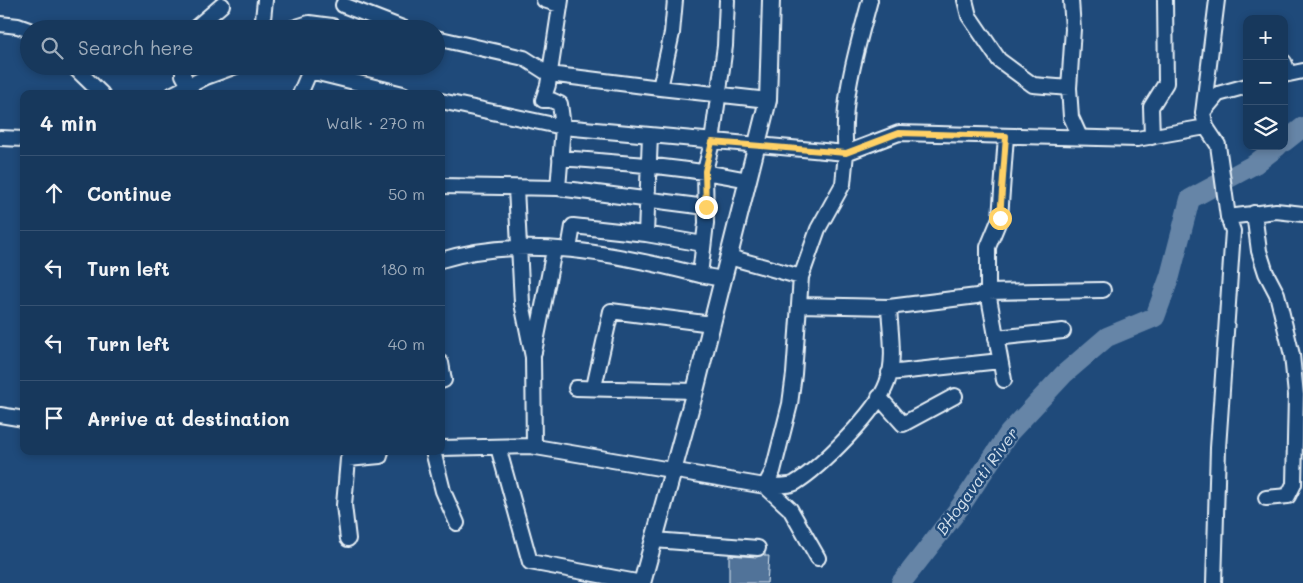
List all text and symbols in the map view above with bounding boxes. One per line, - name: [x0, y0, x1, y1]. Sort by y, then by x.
- map controls: [1243, 15, 1288, 150]
- button: +: [1243, 15, 1288, 60]
- search box: [20, 20, 445, 75]
- icon: search: [38, 34, 66, 62]
- text: Search here: [78, 35, 194, 60]
- button: −: [1243, 60, 1288, 105]
- button: layers: [1243, 105, 1288, 150]
- text: 4 min: [40, 109, 97, 136]
- text: Walk · 270 m: [326, 112, 425, 133]
- icon: ahead: [40, 179, 68, 207]
- text: Continue: [87, 181, 172, 206]
- text: 50 m: [388, 183, 425, 204]
- route end: [695, 196, 718, 219]
- route start: [989, 207, 1012, 230]
- icon: left: [40, 254, 68, 282]
- text: Turn left: [87, 256, 170, 281]
- text: 180 m: [380, 258, 425, 279]
- icon: left: [40, 329, 68, 357]
- text: Turn left: [87, 331, 170, 356]
- text: 40 m: [388, 333, 425, 354]
- icon: arrive: [40, 404, 68, 432]
- text: Arrive at destination: [87, 406, 290, 431]
- water label: BHogavati River: [931, 423, 1022, 538]

